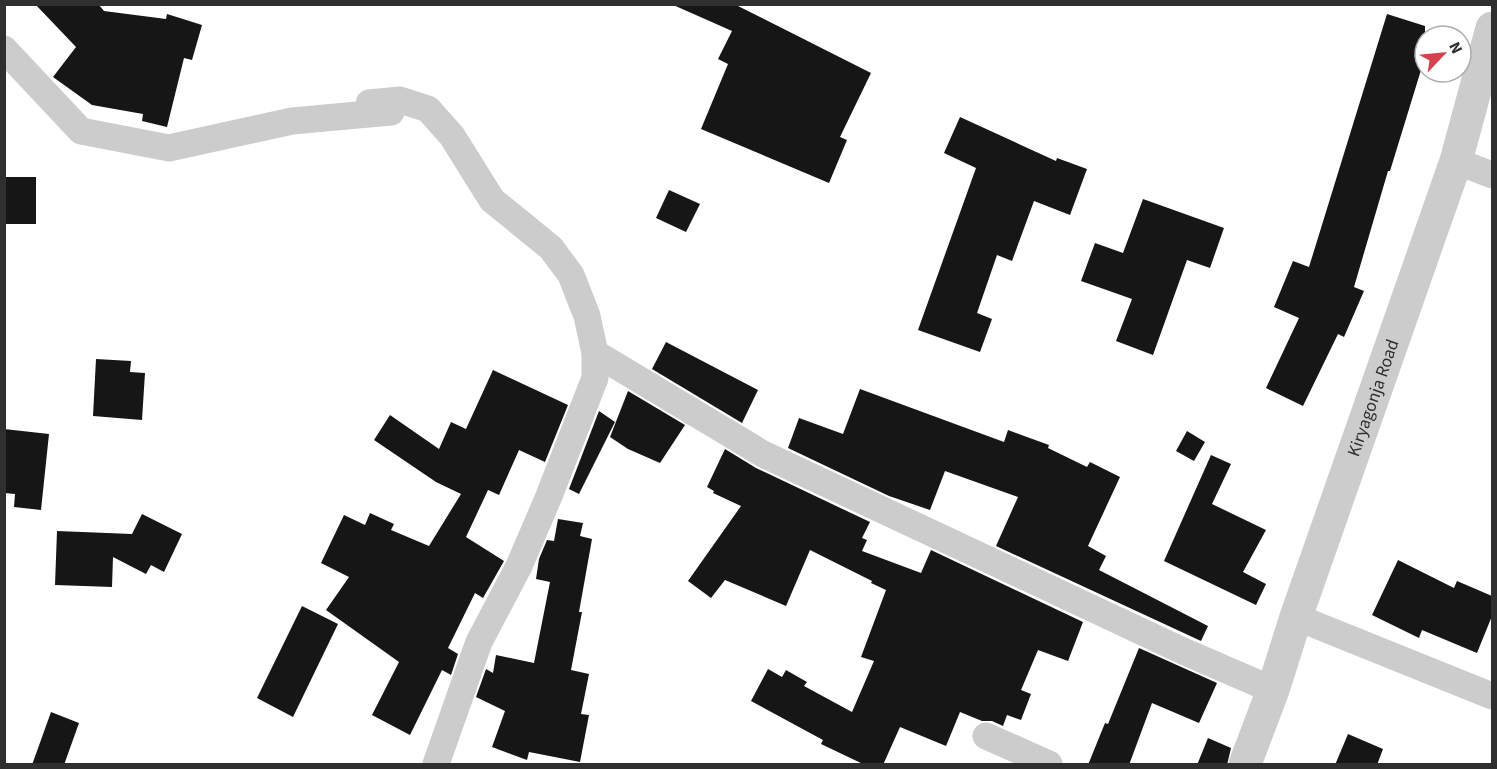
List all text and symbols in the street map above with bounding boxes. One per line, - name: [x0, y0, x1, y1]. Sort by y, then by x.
- north arrow: [1413, 24, 1473, 84]
- text: N: [1443, 38, 1468, 57]
- street label: Kiryagonja Road: [1341, 336, 1405, 460]

